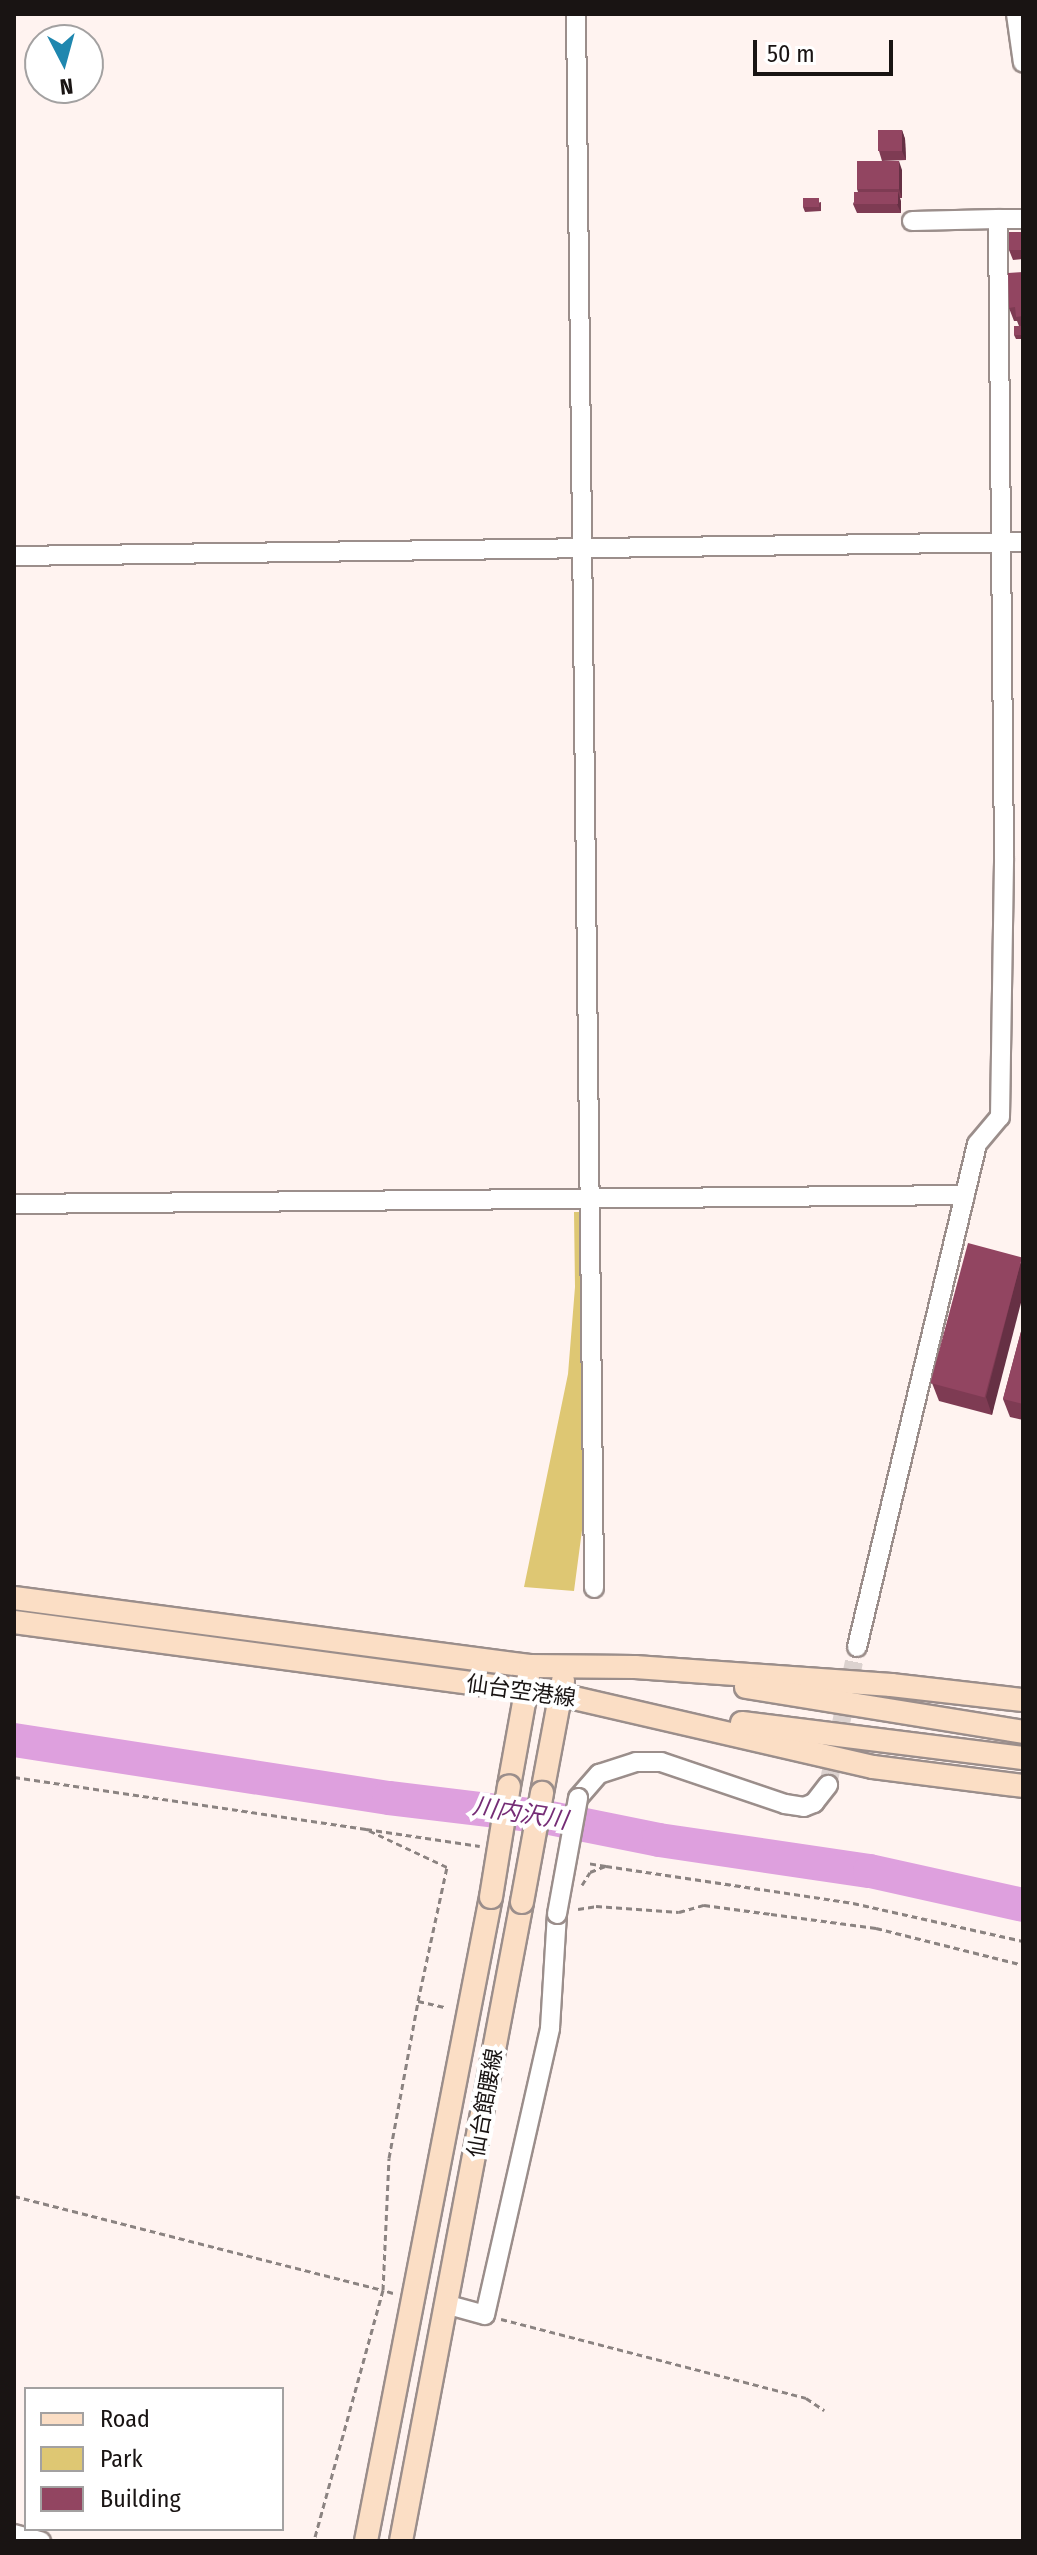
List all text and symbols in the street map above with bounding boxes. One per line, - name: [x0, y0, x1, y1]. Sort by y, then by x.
- north arrow: [24, 24, 104, 104]
- scale bar: [757, 24, 897, 74]
- text: 50 m: [767, 40, 815, 68]
- text: N: [58, 72, 74, 100]
- street label: 仙台空港線: [465, 1670, 577, 1712]
- water label: 川内沢川: [470, 1792, 570, 1836]
- street label: 仙台館腰線: [462, 2047, 508, 2159]
- legend: [24, 2387, 284, 2531]
- text: Road: [100, 2405, 150, 2433]
- text: Park: [100, 2445, 143, 2473]
- text: Building: [100, 2485, 181, 2513]

